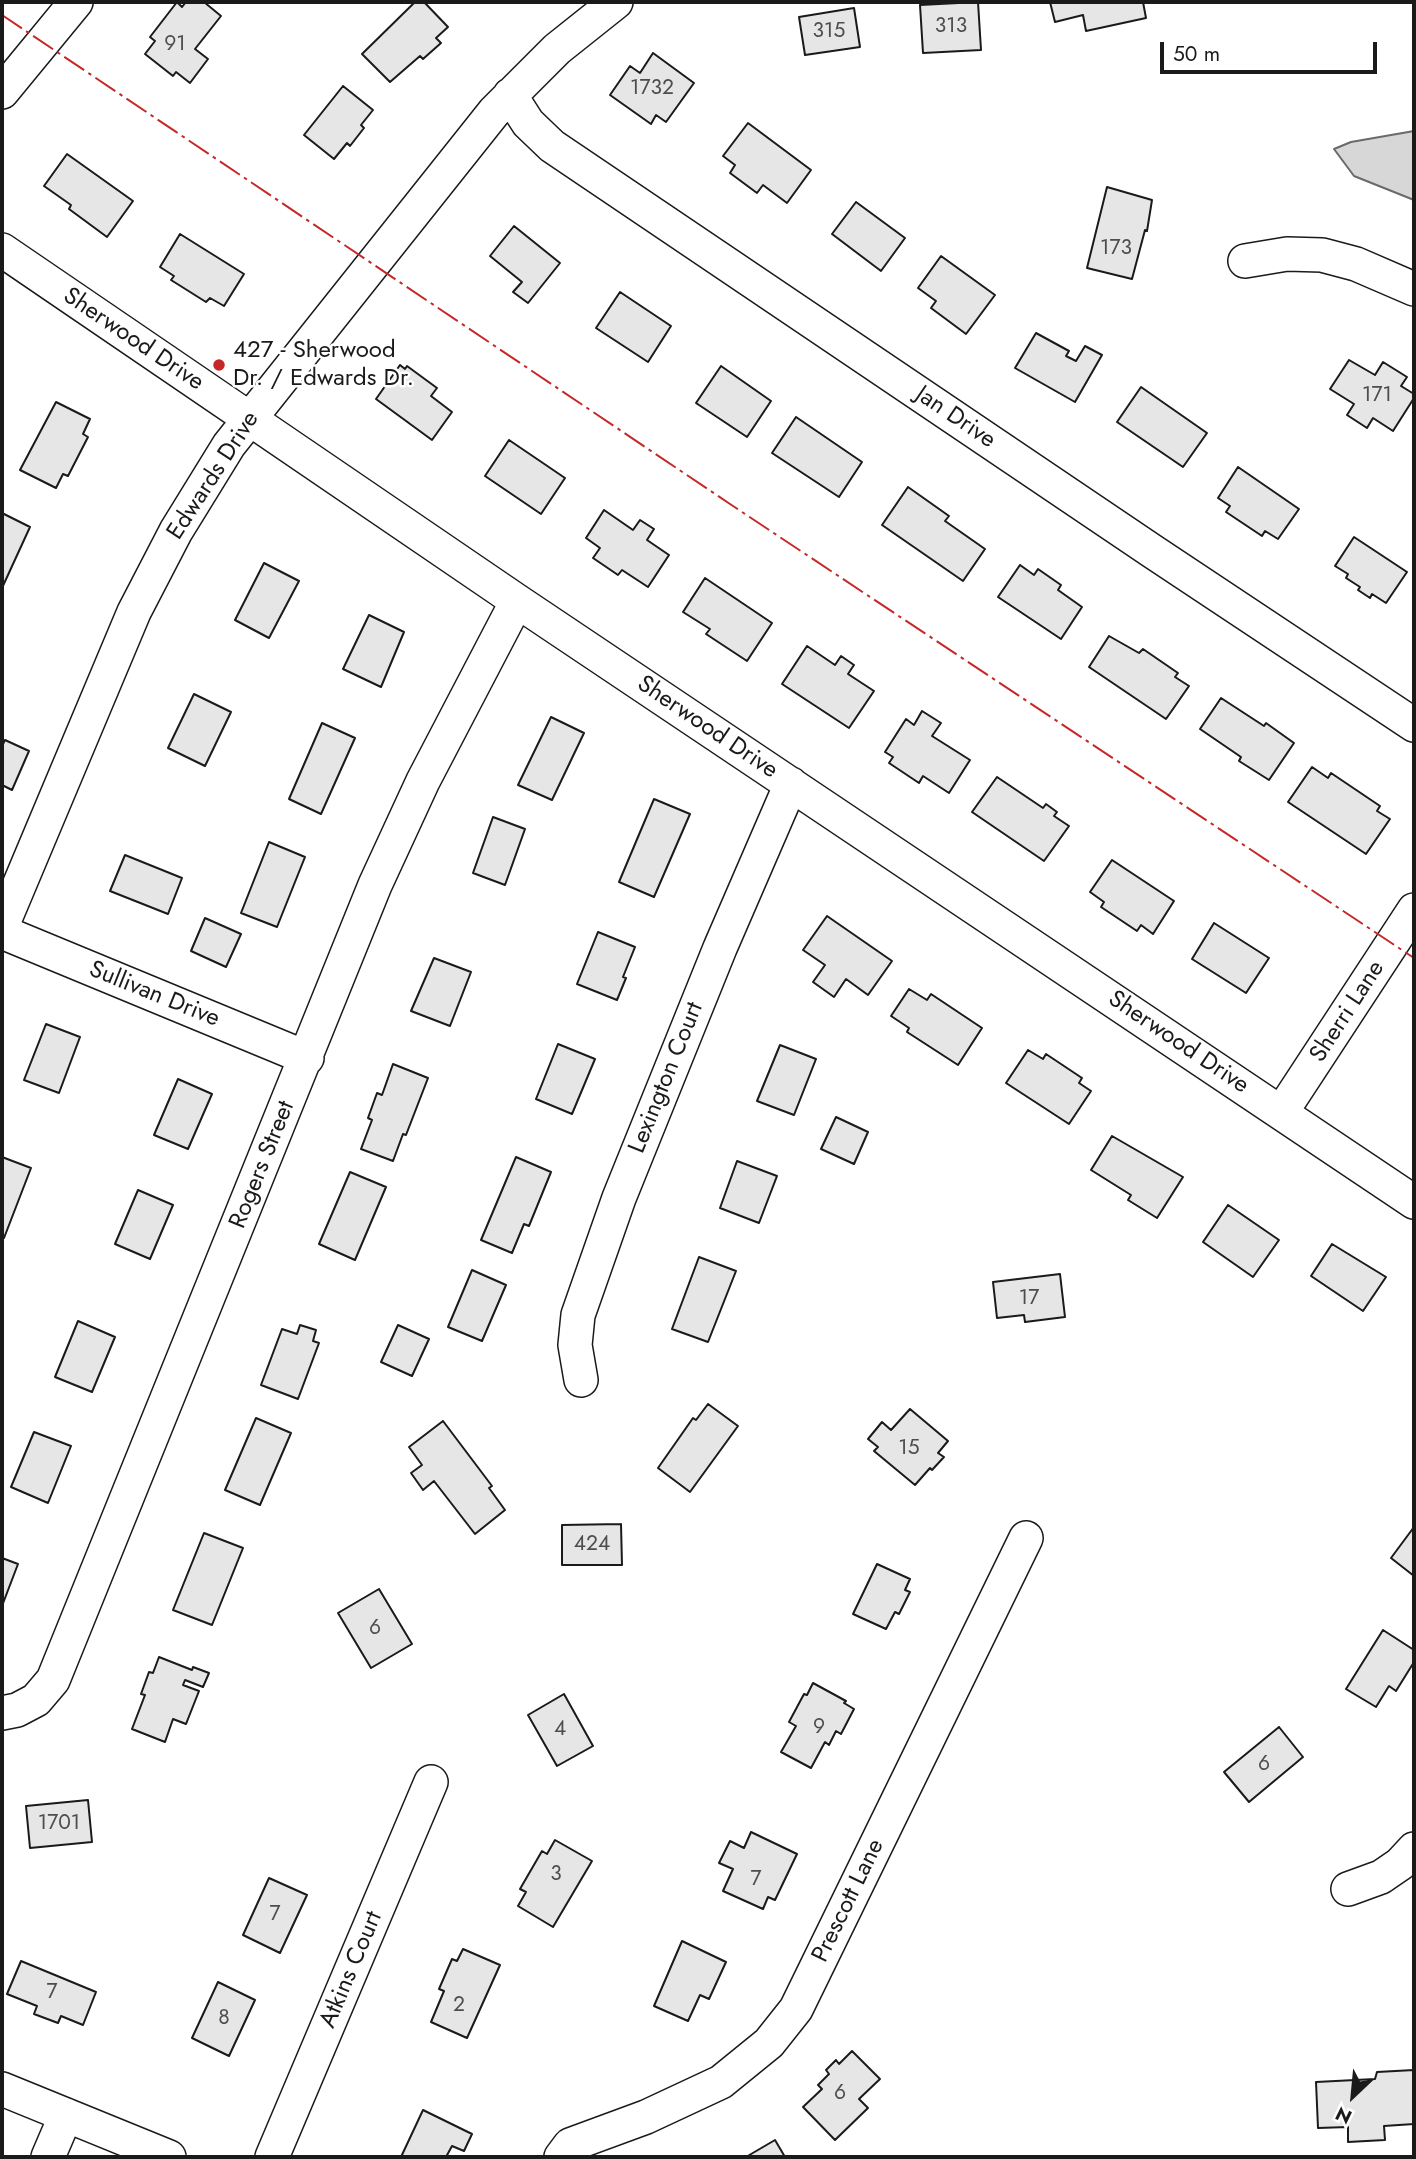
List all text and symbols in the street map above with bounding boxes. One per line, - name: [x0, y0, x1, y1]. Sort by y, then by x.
- house number: 313: [935, 14, 967, 40]
- house number: 315: [813, 19, 845, 45]
- scale bar: [1164, 28, 1381, 72]
- house number: 91: [164, 32, 186, 58]
- text: 50 m: [1173, 39, 1220, 69]
- house number: 1732: [630, 76, 674, 102]
- house number: 173: [1100, 236, 1132, 262]
- street label: Sherwood Drive: [57, 282, 209, 398]
- place label: 427 - Sherwood Dr. / Edwards Dr.: [233, 337, 414, 393]
- marker: 427 - Sherwood Dr. / Edwards Dr.: [211, 357, 227, 373]
- street label: Jan Drive: [909, 381, 1001, 455]
- house number: 171: [1362, 383, 1392, 409]
- street label: Edwards Drive: [162, 407, 266, 545]
- street label: Sherwood Drive: [631, 670, 783, 786]
- street label: Sullivan Drive: [84, 956, 224, 1034]
- street label: Sherri Lane: [1305, 956, 1391, 1068]
- street label: Sherwood Drive: [1102, 985, 1254, 1101]
- street label: Lexington Court: [624, 998, 710, 1158]
- street label: Rogers Street: [224, 1097, 302, 1233]
- house number: 17: [1019, 1286, 1039, 1312]
- house number: 15: [898, 1436, 920, 1462]
- house number: 424: [574, 1532, 610, 1558]
- house number: 6: [369, 1616, 381, 1642]
- house number: 9: [813, 1715, 825, 1741]
- house number: 4: [554, 1717, 566, 1743]
- house number: 6: [1258, 1752, 1270, 1778]
- house number: 1701: [38, 1811, 80, 1837]
- street label: Prescott Lane: [807, 1835, 891, 1967]
- house number: 3: [550, 1862, 562, 1888]
- house number: 7: [750, 1867, 762, 1893]
- house number: 7: [269, 1902, 281, 1928]
- street label: Atkins Court: [315, 1907, 389, 2033]
- house number: 7: [46, 1980, 58, 2006]
- house number: 2: [453, 1993, 465, 2019]
- house number: 8: [218, 2006, 230, 2032]
- north arrow: [1318, 2061, 1388, 2131]
- house number: 6: [834, 2081, 846, 2107]
- text: N: [1331, 2100, 1356, 2131]

